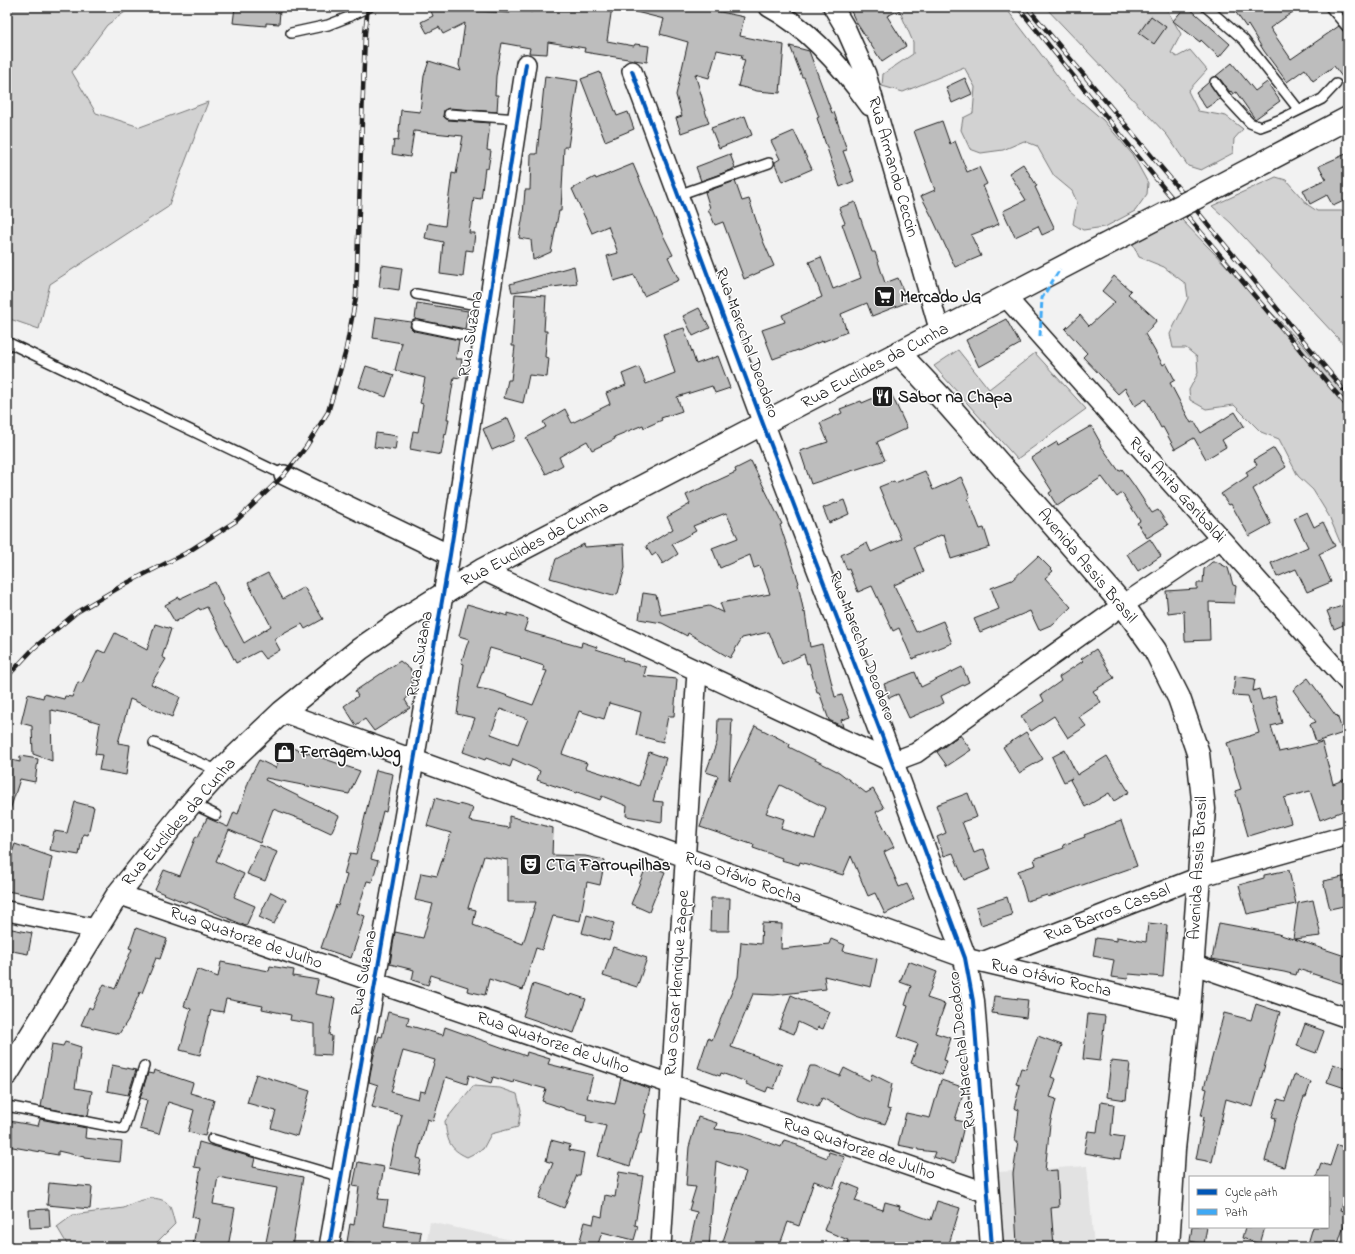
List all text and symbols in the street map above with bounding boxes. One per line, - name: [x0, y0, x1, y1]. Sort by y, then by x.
- street label: Rua Armando Ceccin: [861, 94, 925, 240]
- street label: Rua Marechal Deodoro: [708, 264, 786, 422]
- supermarket icon: Mercado JG: [872, 284, 898, 310]
- place label: Mercado JG: [900, 285, 982, 310]
- street label: Rua Suzana: [452, 289, 490, 379]
- street label: Rua Euclides da Cunha: [797, 317, 953, 415]
- restaurant icon: Sabor na Chapa: [869, 384, 895, 410]
- place label: Sabor na Chapa: [898, 385, 1012, 410]
- street label: Rua Anita Garibaldi: [1122, 431, 1232, 549]
- street label: Rua Euclides da Cunha: [457, 495, 613, 593]
- street label: Avenida Assis Brasil: [1031, 503, 1143, 629]
- street label: Rua Marechal Deodoro: [822, 568, 902, 724]
- street label: Rua Suzana: [400, 609, 440, 699]
- shop icon: Ferragem Wog: [272, 739, 298, 765]
- place label: Ferragem Wog: [299, 740, 401, 767]
- street label: Rua Euclides da Cunha: [116, 752, 242, 892]
- street label: Avenida Assis Brasil: [1182, 795, 1214, 940]
- street label: Rua Otávio Rocha: [681, 845, 805, 911]
- theatre icon: CTG Farroupilhas: [517, 852, 543, 878]
- place label: CTG Farroupilhas: [546, 853, 671, 878]
- street label: Rua Barros Cassal: [1040, 877, 1174, 949]
- street label: Rua Oscar Henrique Zappe: [658, 889, 696, 1077]
- street label: Rua Quatorze de Julho: [166, 900, 326, 976]
- street label: Rua Suzana: [344, 928, 384, 1018]
- street label: Rua Otávio Rocha: [988, 952, 1114, 1004]
- street label: Rua Marechal Deodoro: [941, 970, 983, 1130]
- street label: Rua Quatorze de Julho: [473, 1005, 633, 1081]
- street label: Rua Quatorze de Julho: [779, 1111, 939, 1187]
- legend: [1189, 1176, 1329, 1228]
- text: Cycle path: [1225, 1184, 1277, 1203]
- text: Path: [1225, 1204, 1248, 1222]

